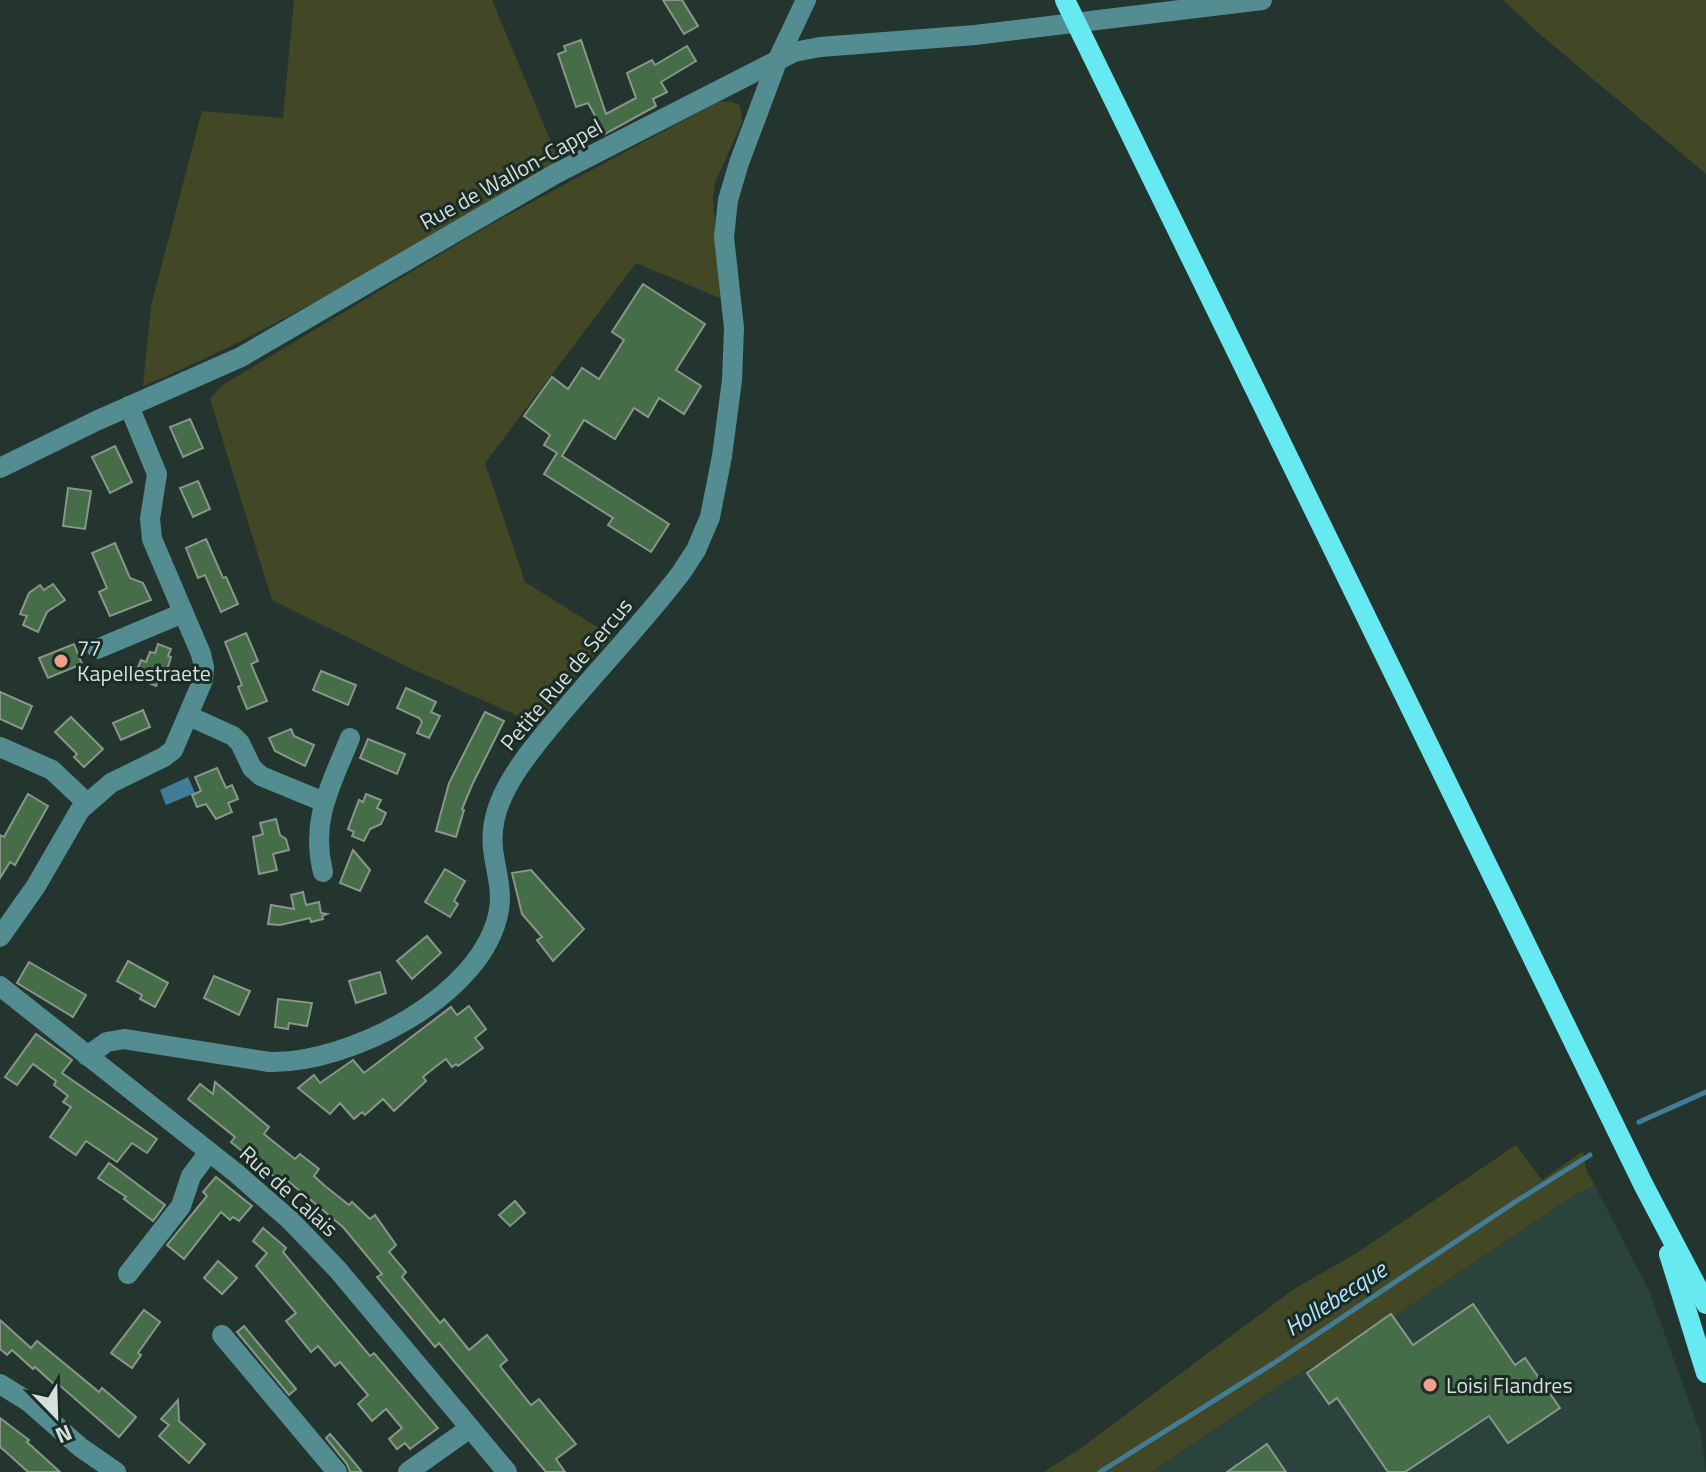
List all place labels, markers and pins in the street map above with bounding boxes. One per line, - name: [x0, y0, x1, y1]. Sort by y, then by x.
- place label: 77 Kapellestraete: [77, 631, 211, 690]
- marker: 77 Kapellestraete: [52, 652, 70, 670]
- place label: Loisi Flandres: [1446, 1368, 1573, 1402]
- marker: Loisi Flandres: [1421, 1376, 1439, 1394]

